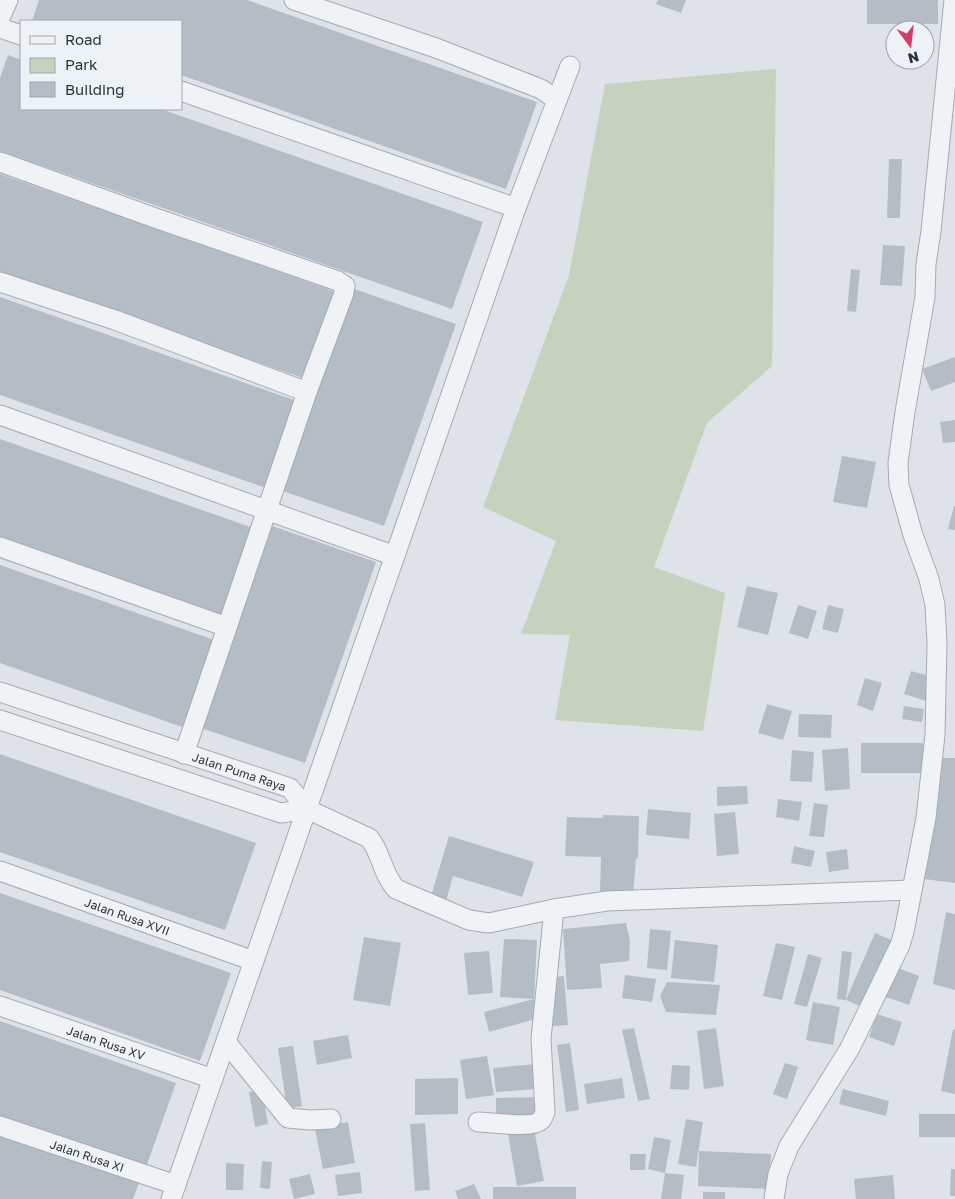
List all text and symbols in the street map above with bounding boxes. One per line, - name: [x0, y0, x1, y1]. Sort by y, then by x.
- legend: [20, 20, 182, 110]
- north arrow: [885, 20, 935, 70]
- text: Road: [65, 30, 102, 48]
- text: N: [906, 48, 921, 68]
- text: Park: [65, 55, 98, 73]
- text: Building: [65, 80, 125, 98]
- street label: Jalan Puma Raya: [190, 749, 288, 794]
- street label: Jalan Rusa XVII: [83, 894, 172, 938]
- street label: Jalan Rusa XV: [65, 1022, 147, 1063]
- street label: Jalan Rusa XI: [48, 1136, 126, 1175]

